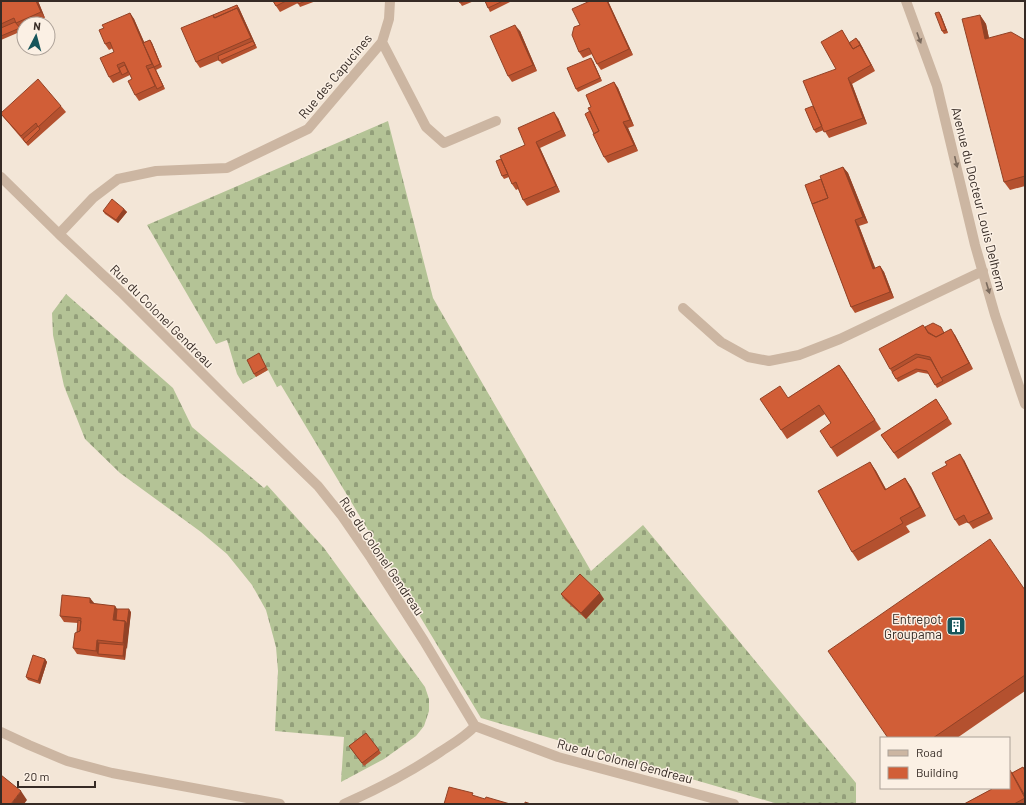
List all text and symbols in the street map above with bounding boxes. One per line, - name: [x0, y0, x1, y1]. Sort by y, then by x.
- north arrow: [16, 16, 56, 56]
- text: N: [33, 19, 41, 32]
- street label: Rue des Capucines: [295, 30, 375, 122]
- one-way arrow: [917, 32, 923, 44]
- street label: Avenue du Docteur Louis Delherm: [948, 105, 1010, 293]
- one-way arrow: [953, 156, 959, 168]
- street label: Rue du Colonel Gendreau: [107, 261, 217, 371]
- one-way arrow: [985, 282, 991, 294]
- street label: Rue du Colonel Gendreau: [336, 494, 428, 618]
- place label: Entrepot Groupama: [884, 611, 942, 642]
- building icon: Entrepot Groupama: [945, 615, 967, 637]
- street label: Rue du Colonel Gendreau: [555, 735, 695, 787]
- legend: [880, 737, 1010, 789]
- text: Road: [916, 745, 943, 759]
- scale bar: [18, 763, 95, 789]
- text: Building: [916, 765, 958, 779]
- text: 20 m: [24, 769, 50, 783]

